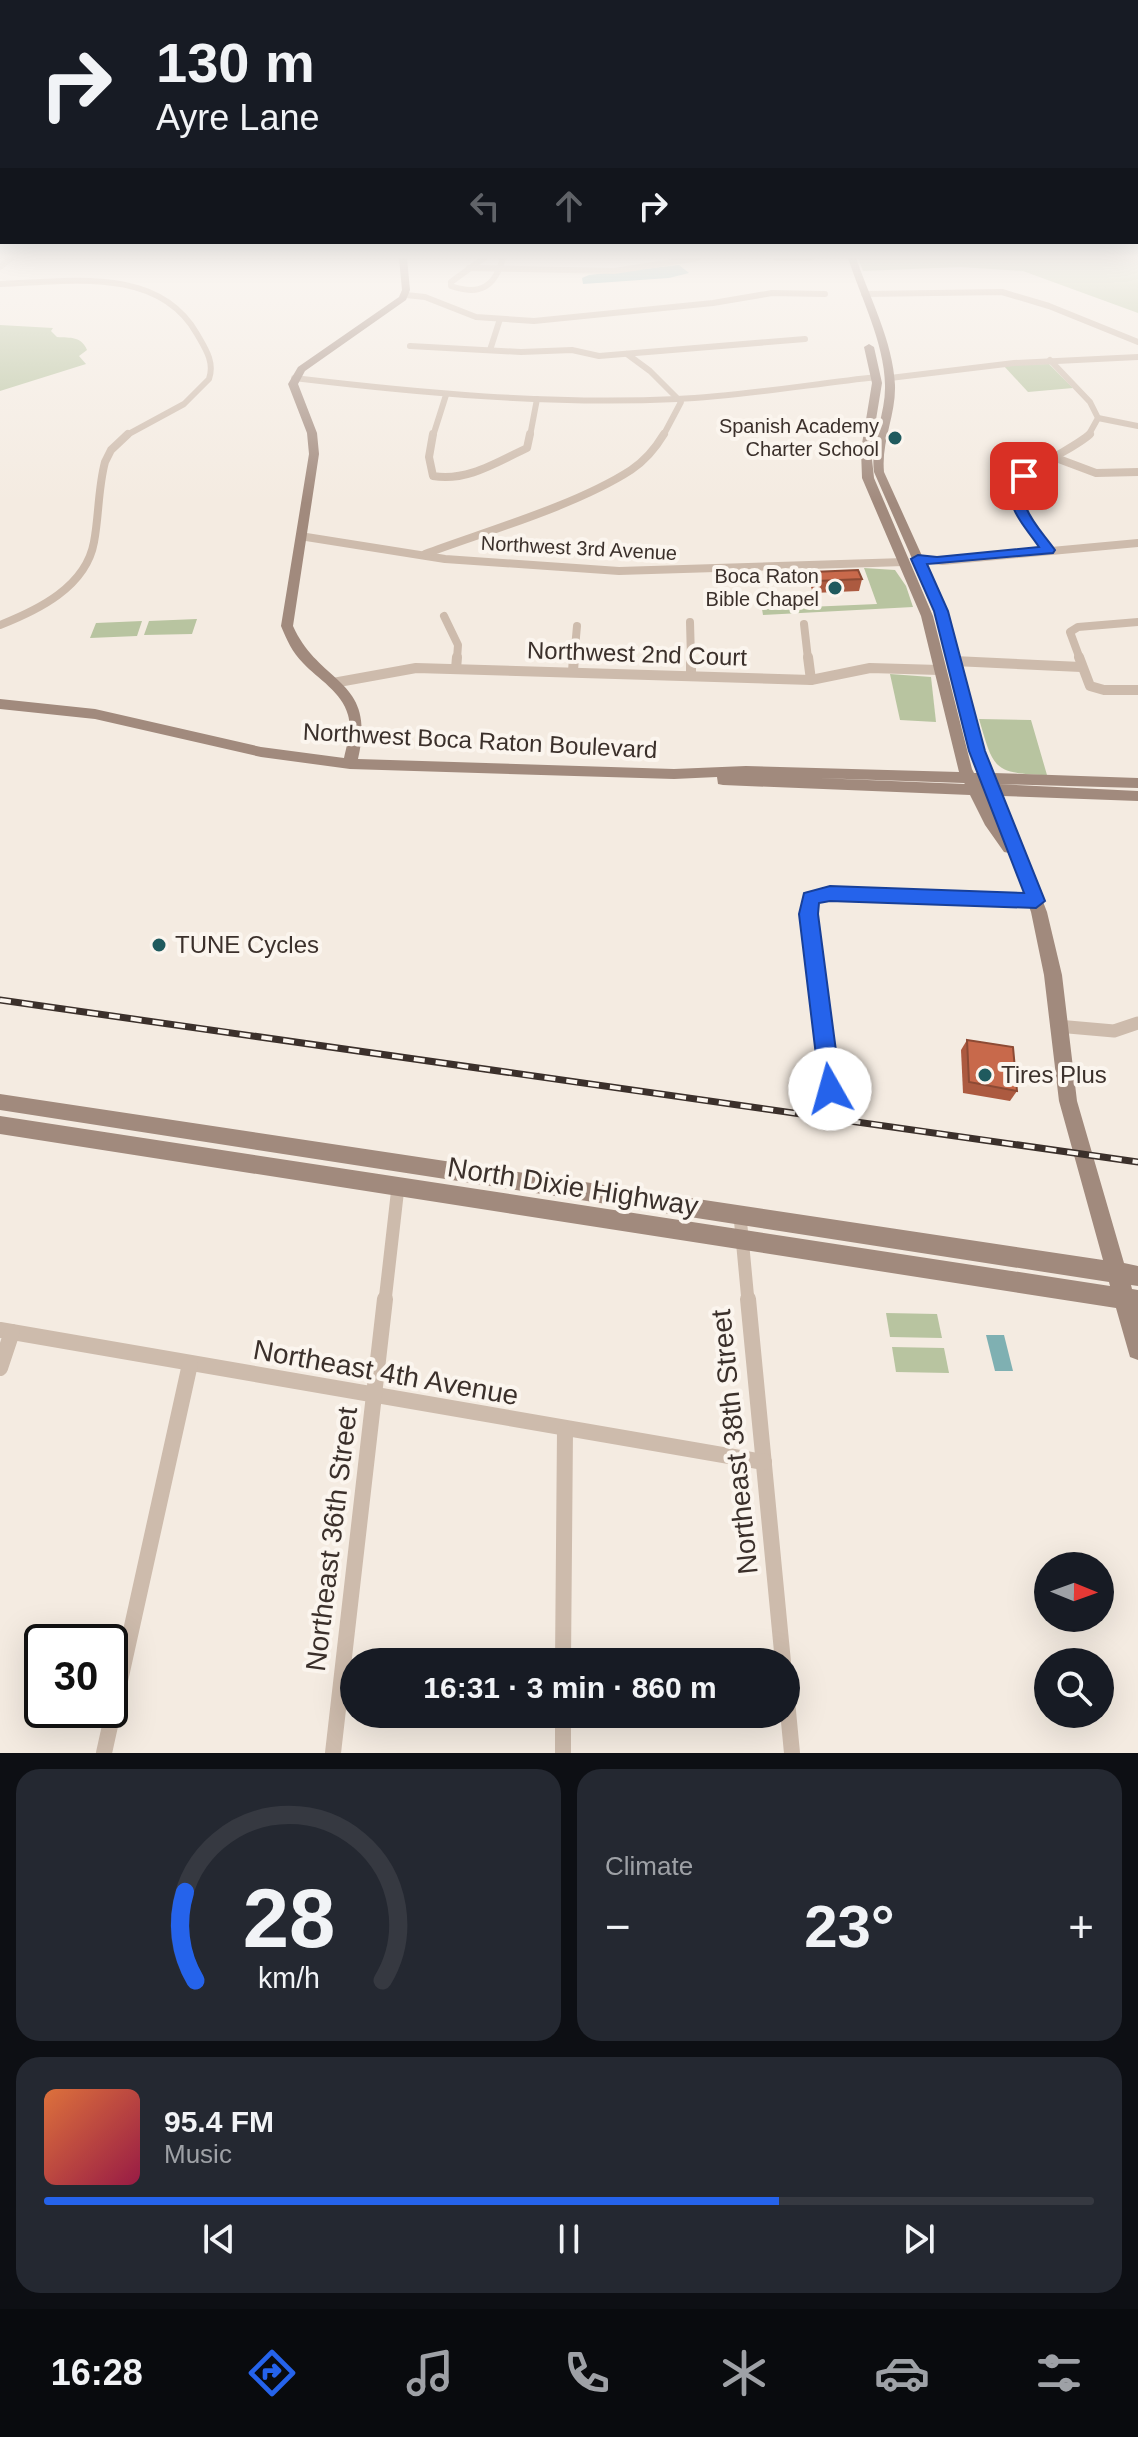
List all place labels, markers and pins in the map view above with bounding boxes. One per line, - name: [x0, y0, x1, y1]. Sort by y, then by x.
- place label: Spanish Academy Charter School: [719, 415, 879, 460]
- marker: Spanish Academy Charter School: [886, 429, 904, 447]
- pin: [990, 442, 1058, 510]
- place label: Boca Raton Bible Chapel: [706, 565, 819, 610]
- marker: Boca Raton Bible Chapel: [826, 579, 844, 597]
- place label: TUNE Cycles: [175, 931, 319, 958]
- marker: TUNE Cycles: [150, 936, 168, 954]
- place label: Tires Plus: [1001, 1061, 1107, 1088]
- marker: Tires Plus: [976, 1066, 994, 1084]

